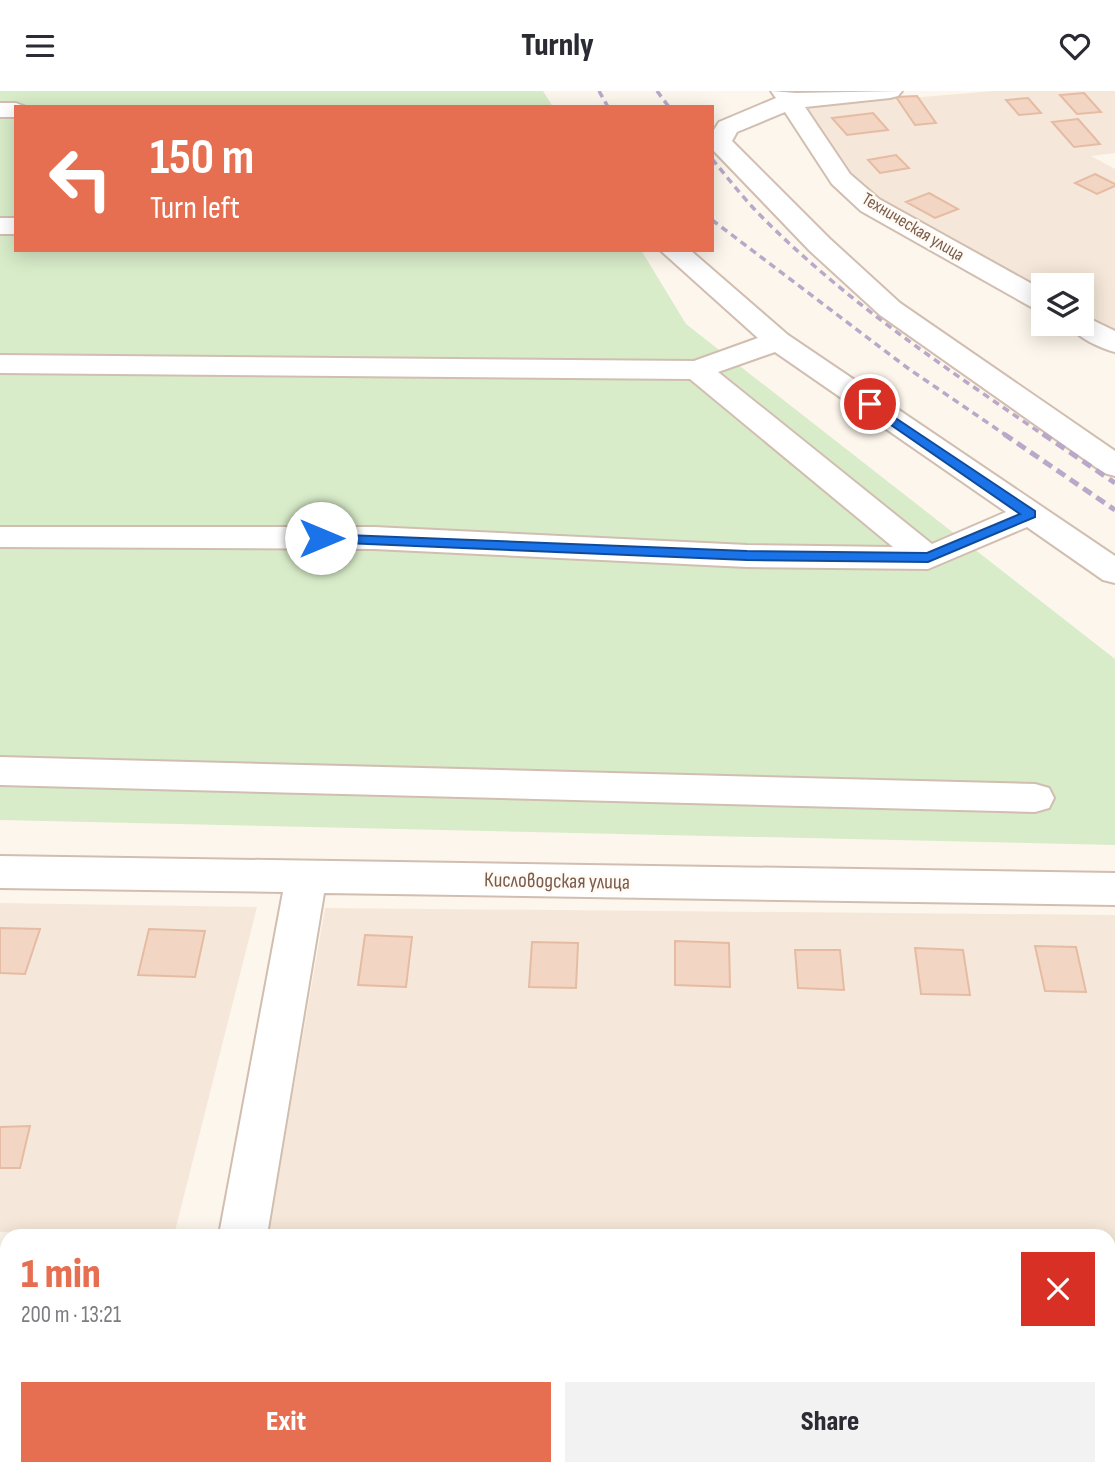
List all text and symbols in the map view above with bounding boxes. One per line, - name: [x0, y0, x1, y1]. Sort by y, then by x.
- text: Turnly: [521, 26, 594, 65]
- icon: menu: [21, 27, 59, 65]
- icon: heart: [1056, 27, 1094, 65]
- text: 150 m: [150, 129, 254, 188]
- icon: left: [35, 133, 126, 224]
- street label: Техническая улица: [858, 188, 968, 266]
- text: Turn left: [150, 189, 240, 228]
- map controls: [1031, 273, 1094, 336]
- button: layers: [1031, 273, 1094, 336]
- pin: [840, 374, 900, 434]
- icon: arrive: [851, 385, 889, 423]
- position arrow: [284, 501, 358, 575]
- street label: Кисловодская улица: [484, 867, 630, 895]
- text: 1 min: [21, 1249, 101, 1300]
- button: close: [1021, 1252, 1095, 1326]
- text: 200 m · 13:21: [21, 1301, 121, 1329]
- button: Exit: [21, 1382, 551, 1462]
- button: Share: [565, 1382, 1095, 1462]

